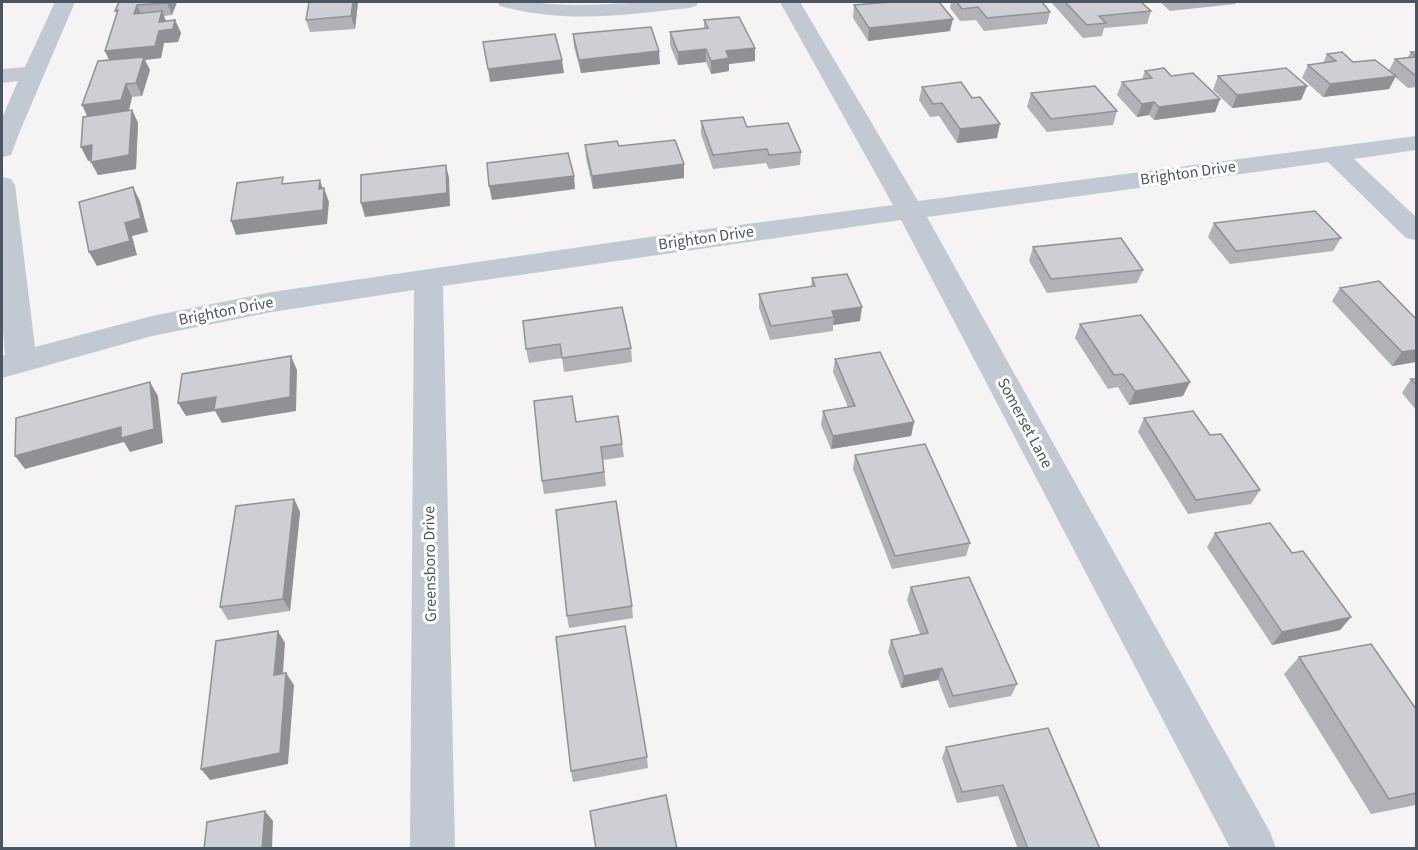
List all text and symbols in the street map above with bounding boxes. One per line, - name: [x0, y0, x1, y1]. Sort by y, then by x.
- street label: Brighton Drive: [1139, 155, 1237, 191]
- street label: Brighton Drive: [657, 220, 755, 256]
- street label: Brighton Drive: [177, 291, 275, 331]
- street label: Somerset Lane: [992, 374, 1058, 472]
- street label: Greensboro Drive: [418, 506, 442, 622]

